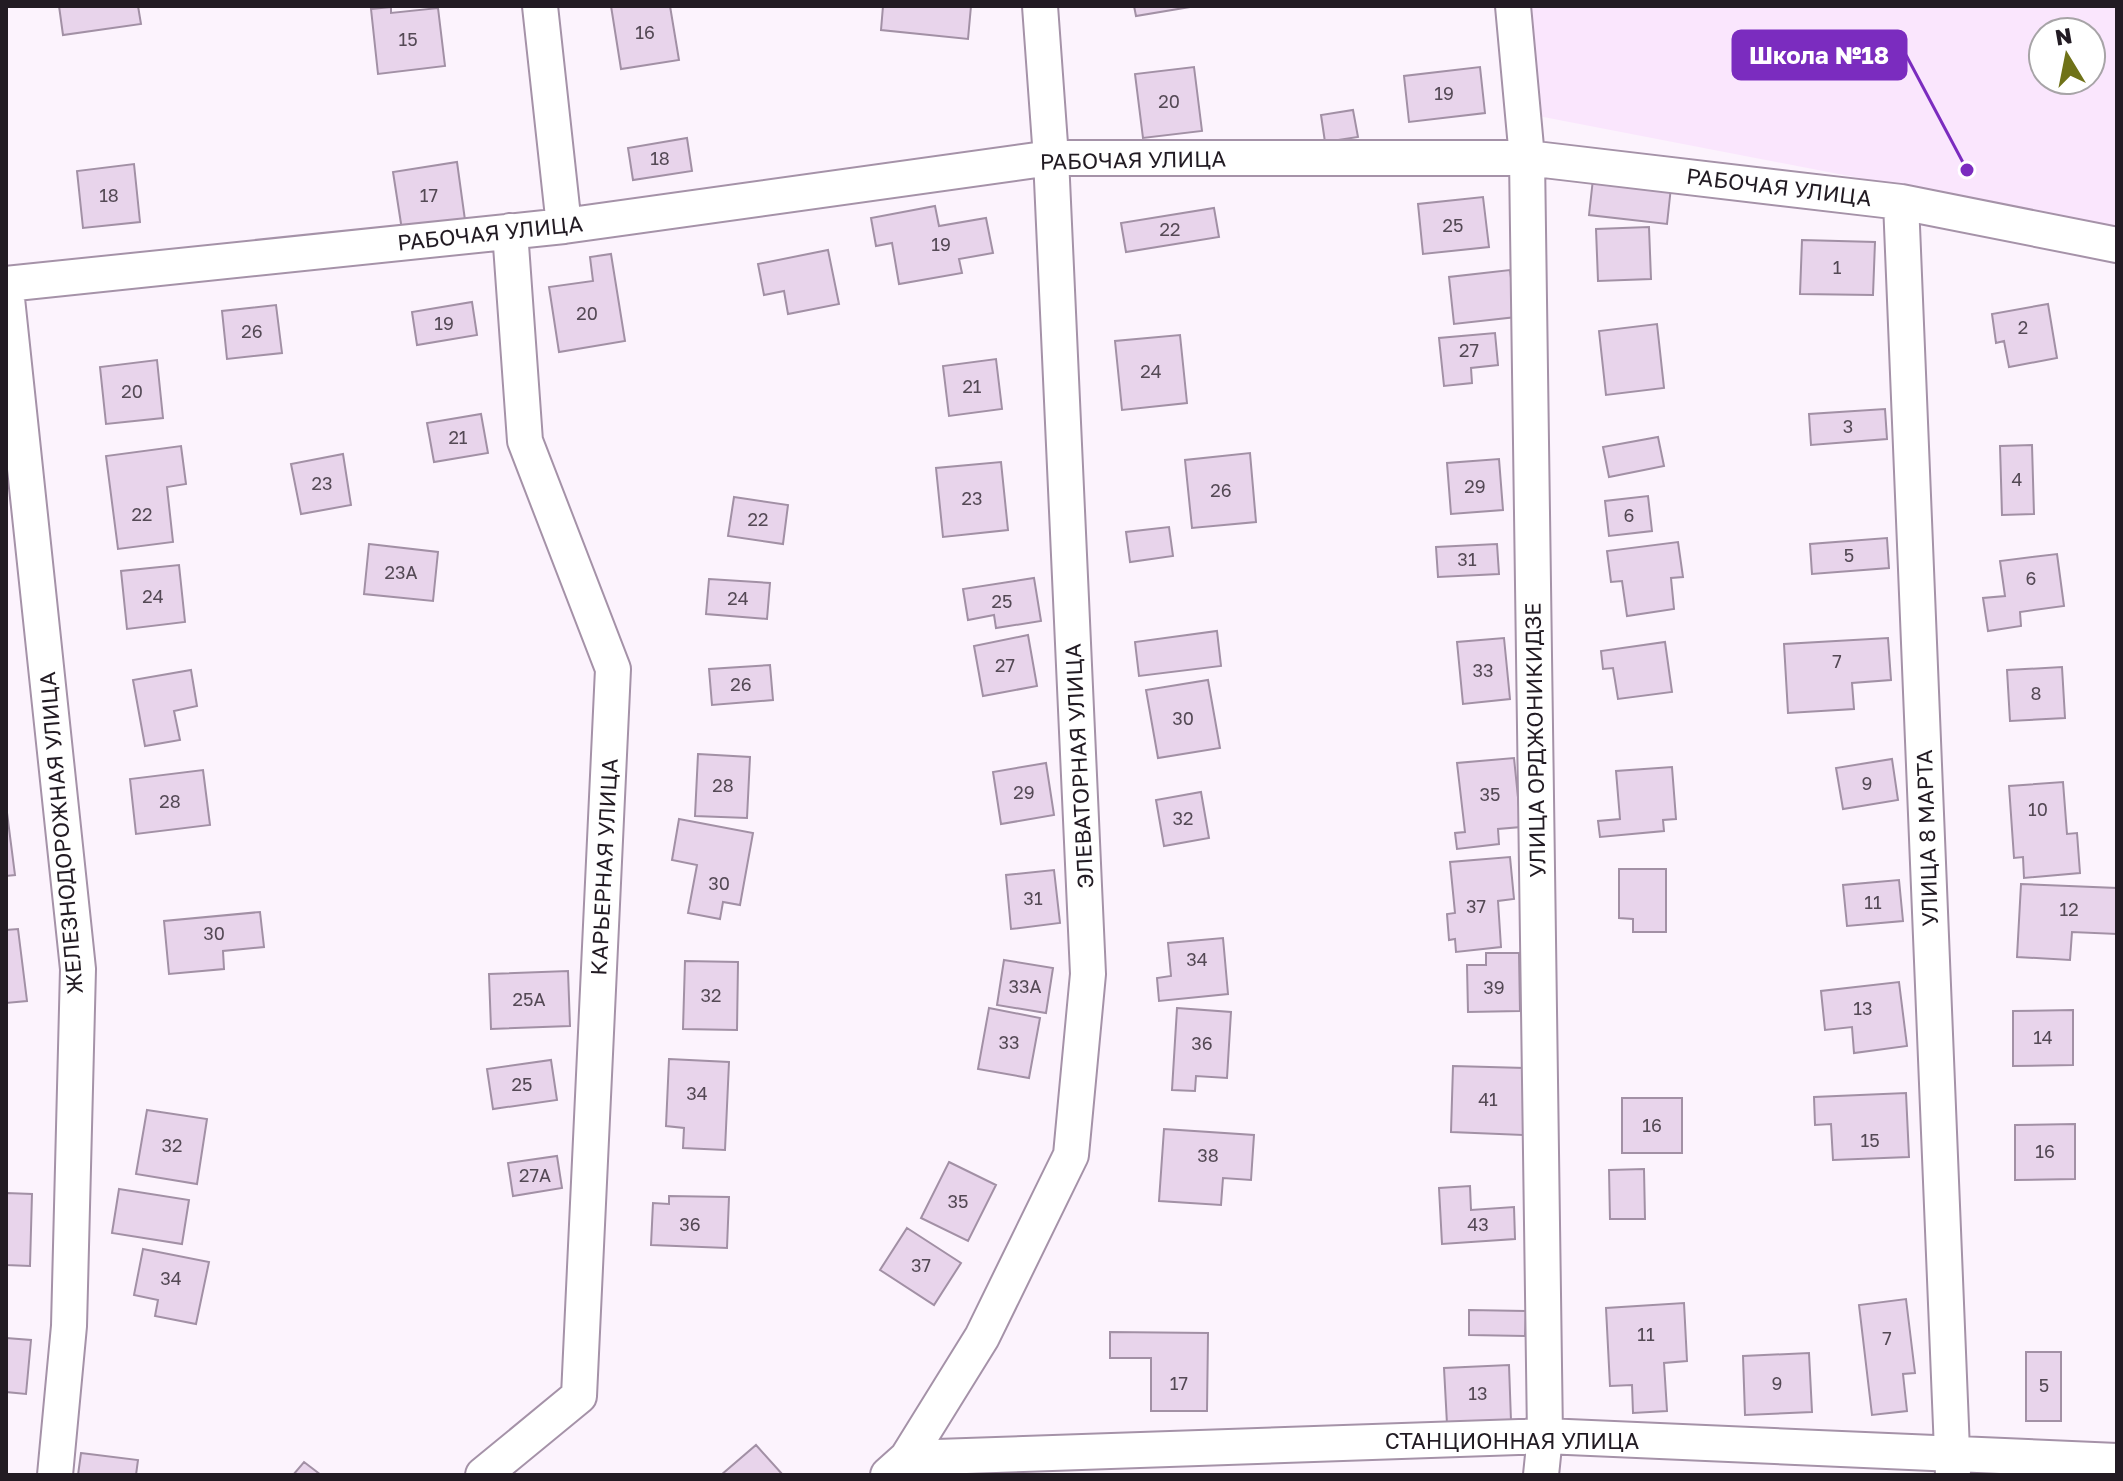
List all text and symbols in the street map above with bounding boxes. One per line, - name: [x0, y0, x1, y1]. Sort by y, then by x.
- north arrow: [2027, 16, 2107, 96]
- house number: 16: [635, 21, 655, 43]
- text: N: [2053, 21, 2074, 51]
- house number: 15: [398, 28, 418, 50]
- callout: Школа №18: [1733, 31, 1906, 79]
- text: Школа №18: [1749, 40, 1889, 69]
- house number: 19: [1434, 82, 1454, 104]
- house number: 20: [1158, 90, 1180, 112]
- street label: РАБОЧАЯ УЛИЦА: [1040, 144, 1227, 175]
- house number: 18: [650, 147, 670, 169]
- street label: РАБОЧАЯ УЛИЦА: [1685, 162, 1873, 211]
- house number: 18: [99, 184, 119, 206]
- house number: 17: [420, 184, 438, 206]
- street label: РАБОЧАЯ УЛИЦА: [396, 209, 584, 256]
- house number: 25: [1443, 214, 1463, 236]
- house number: 22: [1160, 218, 1180, 240]
- house number: 19: [931, 233, 951, 255]
- house number: 1: [1833, 256, 1842, 278]
- house number: 20: [576, 302, 598, 324]
- house number: 19: [434, 312, 454, 334]
- house number: 2: [2018, 316, 2028, 338]
- house number: 26: [241, 320, 263, 342]
- house number: 27: [1459, 339, 1479, 361]
- house number: 24: [1140, 360, 1162, 382]
- house number: 21: [962, 375, 982, 397]
- house number: 20: [121, 380, 143, 402]
- house number: 3: [1843, 415, 1853, 437]
- house number: 21: [448, 426, 468, 448]
- house number: 4: [2012, 468, 2023, 490]
- house number: 23: [312, 472, 332, 494]
- house number: 29: [1464, 475, 1486, 497]
- house number: 26: [1210, 479, 1232, 501]
- house number: 23: [962, 487, 982, 509]
- house number: 22: [132, 503, 152, 525]
- house number: 6: [1624, 504, 1634, 526]
- house number: 22: [748, 508, 768, 530]
- house number: 5: [1844, 544, 1854, 566]
- house number: 31: [1457, 548, 1477, 570]
- house number: 23А: [384, 561, 418, 583]
- house number: 6: [2026, 567, 2036, 589]
- house number: 24: [142, 585, 164, 607]
- house number: 24: [727, 587, 749, 609]
- house number: 25: [992, 590, 1012, 612]
- street label: УЛИЦА ОРДЖОНИКИДЗЕ: [1519, 602, 1550, 878]
- street label: ЭЛЕВАТОРНАЯ УЛИЦА: [1059, 643, 1098, 889]
- house number: 7: [1832, 650, 1842, 672]
- house number: 27: [995, 654, 1015, 676]
- house number: 33: [1472, 659, 1494, 681]
- street label: ЖЕЛЕЗНОДОРОЖНАЯ УЛИЦА: [33, 670, 88, 995]
- house number: 26: [730, 673, 752, 695]
- house number: 8: [2031, 682, 2041, 704]
- house number: 30: [1172, 707, 1194, 729]
- street label: УЛИЦА 8 МАРТА: [1910, 749, 1943, 927]
- street label: КАРЬЕРНАЯ УЛИЦА: [584, 757, 623, 976]
- house number: 9: [1862, 772, 1872, 794]
- house number: 28: [712, 774, 734, 796]
- house number: 29: [1013, 781, 1035, 803]
- house number: 35: [1480, 783, 1500, 805]
- house number: 28: [159, 790, 181, 812]
- house number: 10: [2028, 798, 2048, 820]
- house number: 32: [1173, 807, 1193, 829]
- house number: 30: [708, 872, 730, 894]
- house number: 31: [1023, 887, 1043, 909]
- house number: 11: [1864, 891, 1882, 913]
- house number: 37: [1466, 895, 1486, 917]
- house number: 12: [2059, 898, 2079, 920]
- house number: 30: [203, 922, 225, 944]
- house number: 34: [1186, 948, 1208, 970]
- house number: 33А: [1008, 975, 1042, 997]
- house number: 39: [1483, 976, 1505, 998]
- house number: 32: [701, 984, 721, 1006]
- house number: 25А: [513, 988, 545, 1010]
- house number: 13: [1853, 997, 1873, 1019]
- house number: 14: [2033, 1026, 2053, 1048]
- house number: 33: [998, 1031, 1020, 1053]
- house number: 36: [1191, 1032, 1213, 1054]
- house number: 25: [512, 1073, 532, 1095]
- house number: 34: [686, 1082, 708, 1104]
- house number: 41: [1478, 1088, 1498, 1110]
- house number: 16: [1642, 1114, 1662, 1136]
- house number: 15: [1860, 1129, 1880, 1151]
- house number: 32: [162, 1134, 182, 1156]
- house number: 16: [2035, 1140, 2055, 1162]
- house number: 38: [1197, 1144, 1219, 1166]
- house number: 27А: [519, 1164, 551, 1186]
- house number: 35: [948, 1190, 968, 1212]
- house number: 36: [679, 1213, 701, 1235]
- house number: 43: [1467, 1213, 1489, 1235]
- house number: 37: [911, 1254, 931, 1276]
- house number: 34: [160, 1267, 182, 1289]
- house number: 11: [1637, 1323, 1655, 1345]
- house number: 7: [1882, 1327, 1892, 1349]
- house number: 17: [1170, 1372, 1188, 1394]
- house number: 9: [1772, 1372, 1782, 1394]
- house number: 5: [2039, 1374, 2049, 1396]
- house number: 13: [1468, 1382, 1488, 1404]
- street label: СТАНЦИОННАЯ УЛИЦА: [1385, 1427, 1640, 1454]

